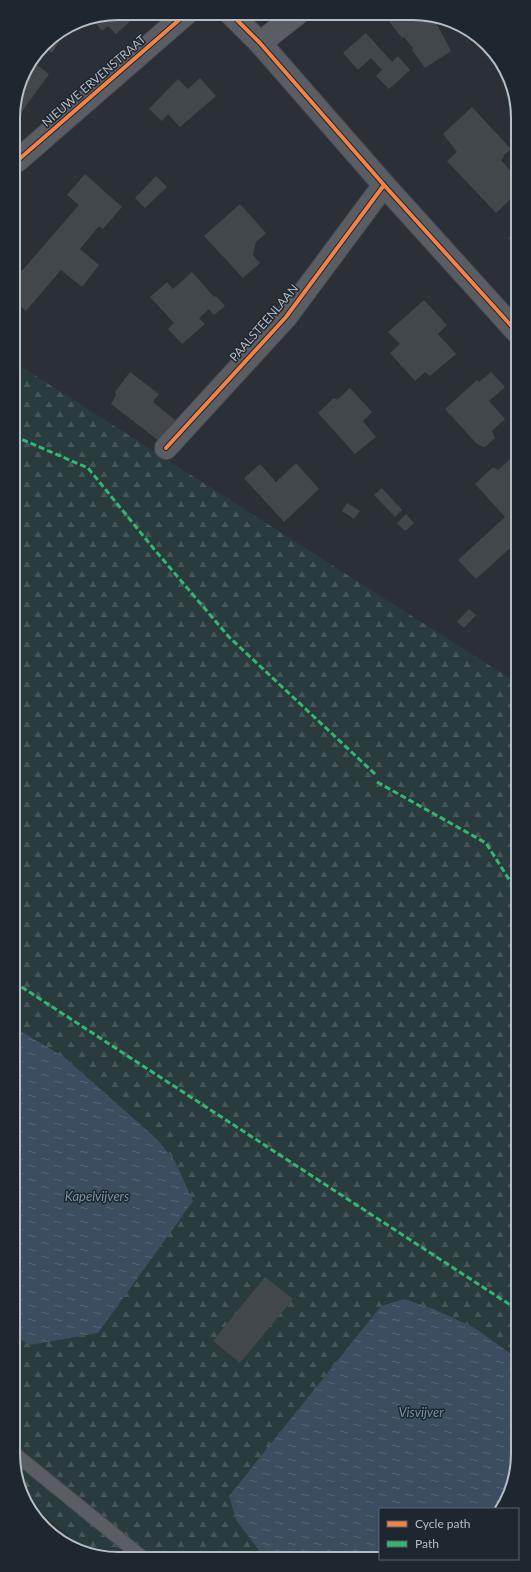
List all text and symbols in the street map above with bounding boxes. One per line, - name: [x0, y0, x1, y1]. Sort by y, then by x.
- street label: NIEUWE ERVENSTRAAT: [39, 31, 149, 130]
- street label: PAALSTEENLAAN: [226, 281, 301, 364]
- water label: Kapelvijvers: [65, 1188, 129, 1204]
- water label: Visvijver: [398, 1404, 444, 1420]
- legend: [379, 1508, 519, 1560]
- text: Cycle path: [415, 1516, 470, 1531]
- text: Path: [415, 1536, 439, 1551]

